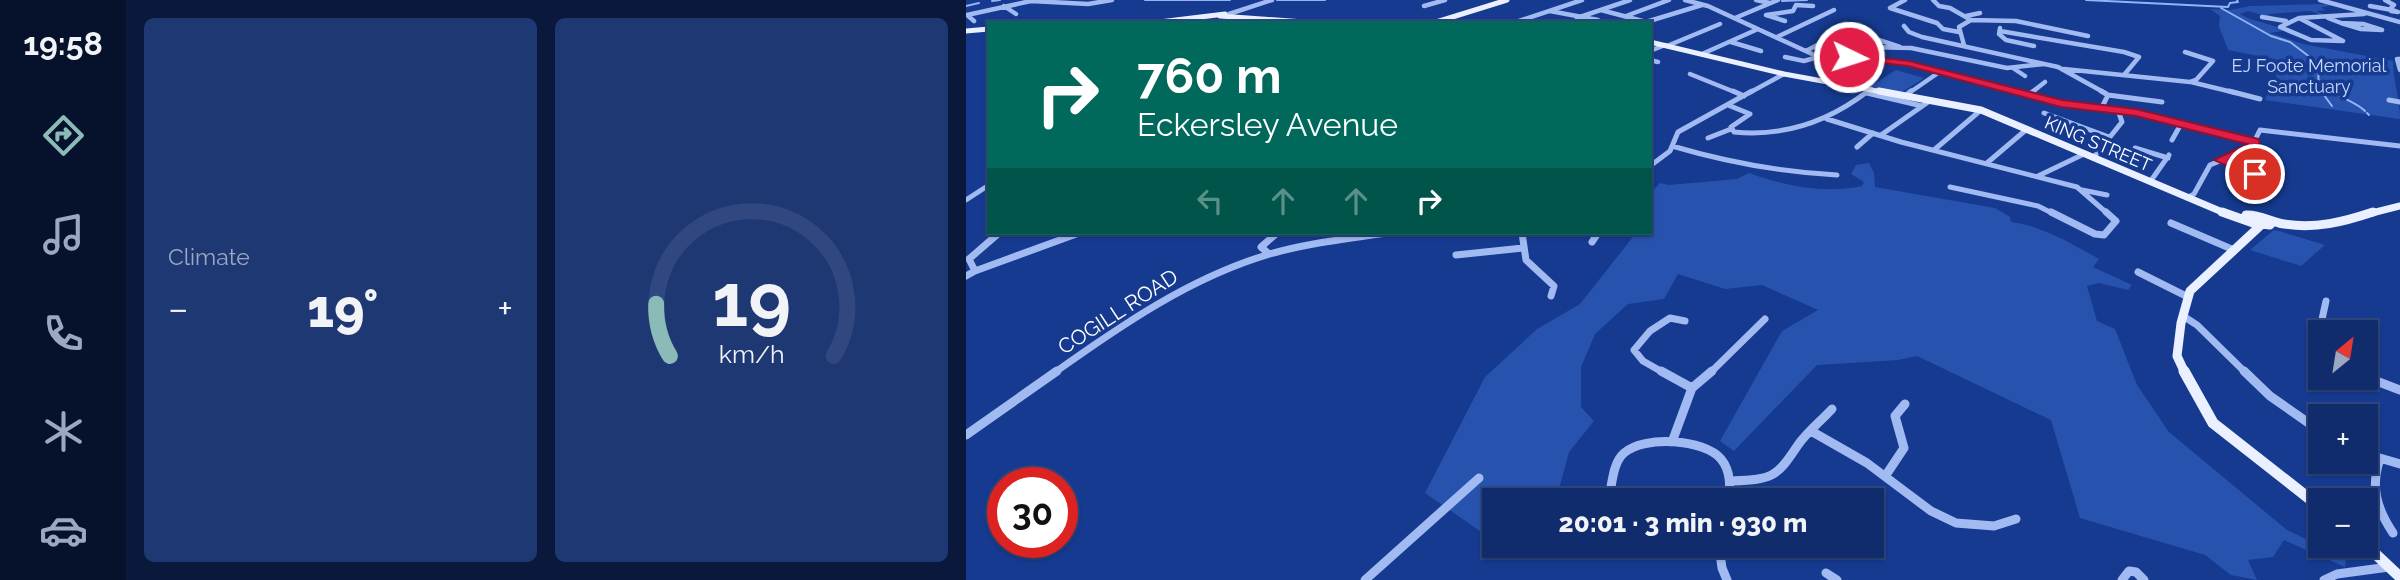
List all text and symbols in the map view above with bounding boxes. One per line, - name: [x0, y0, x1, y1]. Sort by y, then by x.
- position arrow: [1812, 20, 1886, 94]
- text: 19:58: [23, 25, 103, 62]
- text: 760 m: [1137, 47, 1282, 104]
- icon: right: [1022, 49, 1113, 140]
- park label: EJ Foote Memorial Sanctuary: [2232, 55, 2387, 97]
- text: Eckersley Avenue: [1137, 106, 1398, 143]
- icon: directions: [39, 111, 88, 160]
- street label: KING STREET: [2042, 112, 2155, 175]
- pin: [2225, 144, 2285, 204]
- icon: arrive: [2236, 155, 2274, 193]
- icon: left: [1191, 182, 1229, 220]
- icon: ahead: [1264, 182, 1302, 220]
- icon: ahead: [1337, 182, 1375, 220]
- icon: right: [1410, 182, 1448, 220]
- icon: music: [39, 210, 88, 259]
- text: Climate: [168, 243, 250, 270]
- text: 19: [712, 258, 791, 343]
- street label: COGILL ROAD: [1053, 264, 1182, 360]
- text: 19°: [307, 278, 379, 339]
- text: −: [168, 286, 188, 331]
- text: +: [497, 286, 513, 331]
- icon: phone: [39, 309, 88, 358]
- north arrow: [2308, 320, 2378, 390]
- map controls: [2308, 320, 2378, 558]
- text: km/h: [719, 339, 784, 369]
- button: +: [2308, 404, 2378, 474]
- icon: climate: [39, 407, 88, 456]
- speed limit sign: 30: [987, 467, 1078, 558]
- button: −: [2308, 488, 2378, 558]
- icon: car: [39, 506, 88, 555]
- text: 20:01 · 3 min · 930 m: [1559, 508, 1807, 538]

